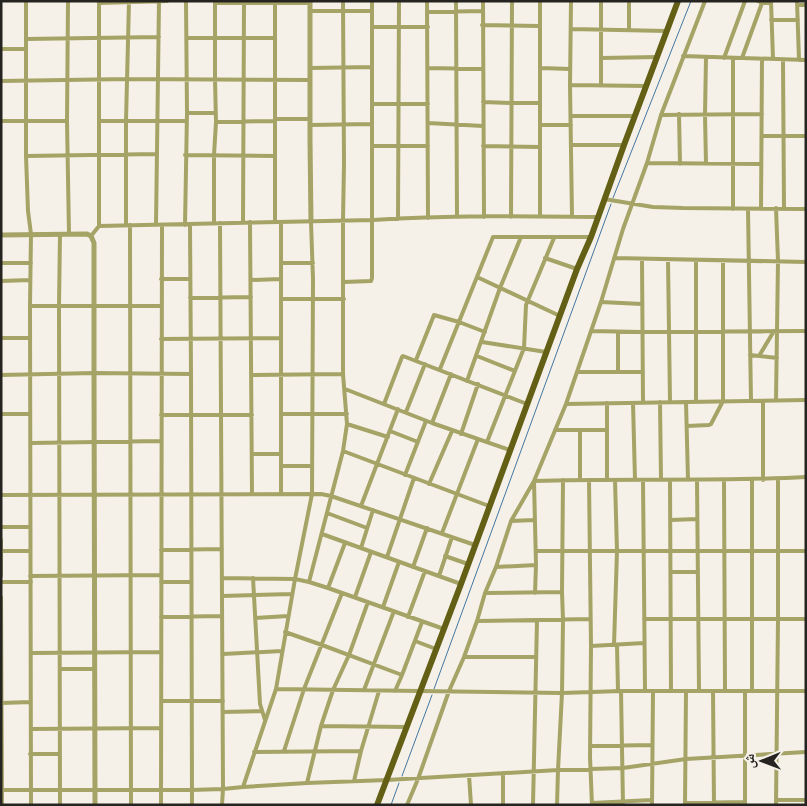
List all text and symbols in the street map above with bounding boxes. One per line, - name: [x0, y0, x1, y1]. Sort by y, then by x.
- north arrow: [737, 736, 787, 786]
- text: ش: [741, 754, 758, 769]

